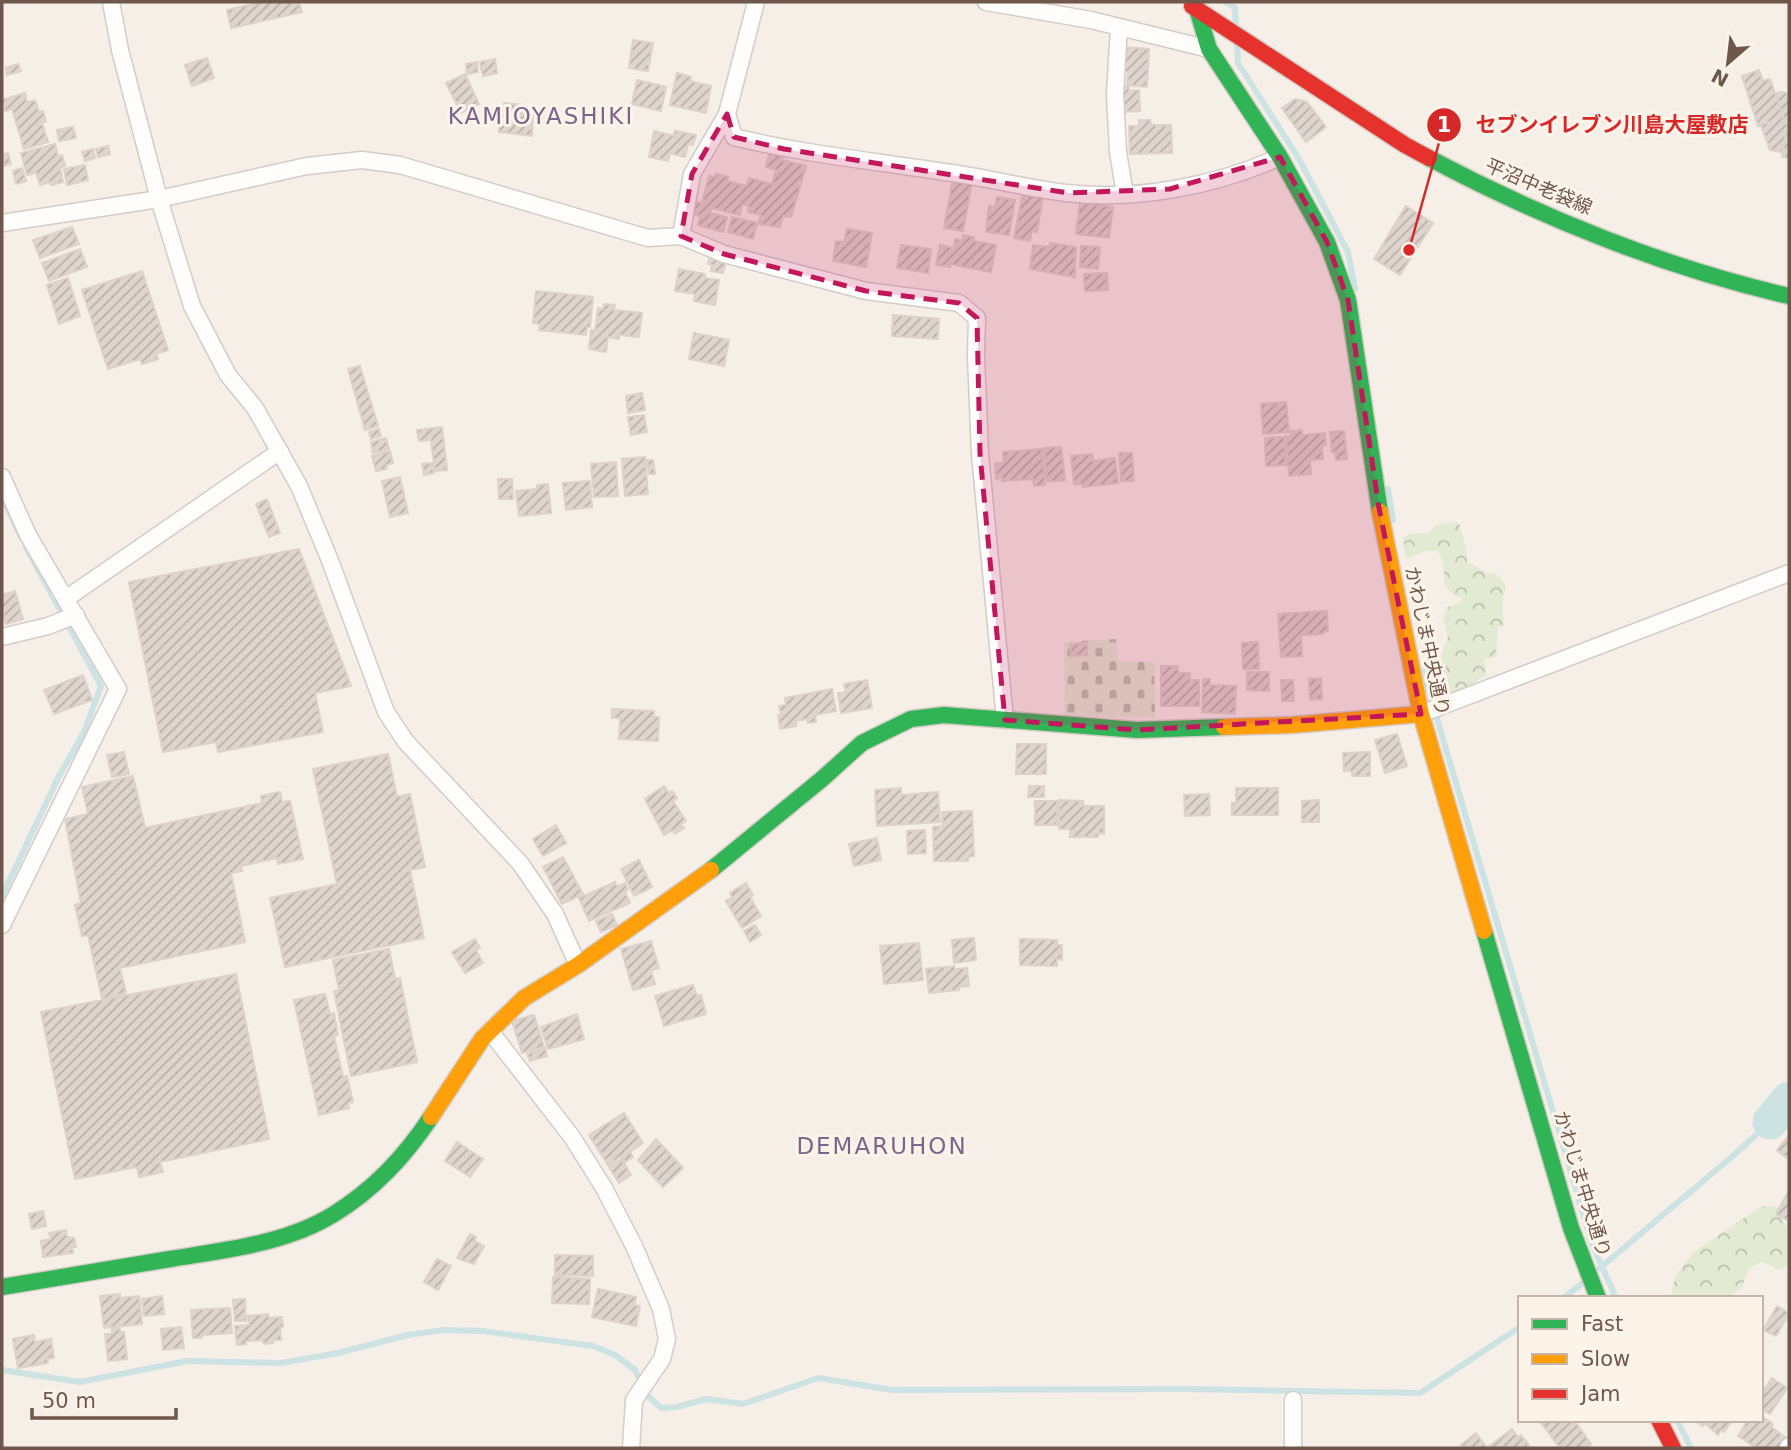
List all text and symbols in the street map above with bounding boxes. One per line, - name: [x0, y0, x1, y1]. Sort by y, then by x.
- north arrow: [1693, 28, 1763, 98]
- text: N: [1708, 65, 1732, 91]
- district label: KAMIOYASHIKI: [448, 103, 634, 129]
- callout: セブンイレブン川島大屋敷店: [1427, 104, 1763, 146]
- text: 1: [1437, 113, 1451, 137]
- text: セブンイレブン川島大屋敷店: [1476, 113, 1749, 137]
- street label: 平沼中老袋線: [1482, 154, 1596, 218]
- street label: かわじま中央通り: [1401, 564, 1455, 718]
- street label: かわじま中央通り: [1550, 1108, 1616, 1260]
- district label: DEMARUHON: [796, 1133, 968, 1159]
- legend: [1518, 1296, 1763, 1422]
- text: Fast: [1581, 1312, 1623, 1336]
- text: Slow: [1581, 1347, 1630, 1371]
- scale bar: [32, 1376, 175, 1420]
- text: Jam: [1579, 1382, 1621, 1406]
- text: 50 m: [42, 1389, 96, 1413]

